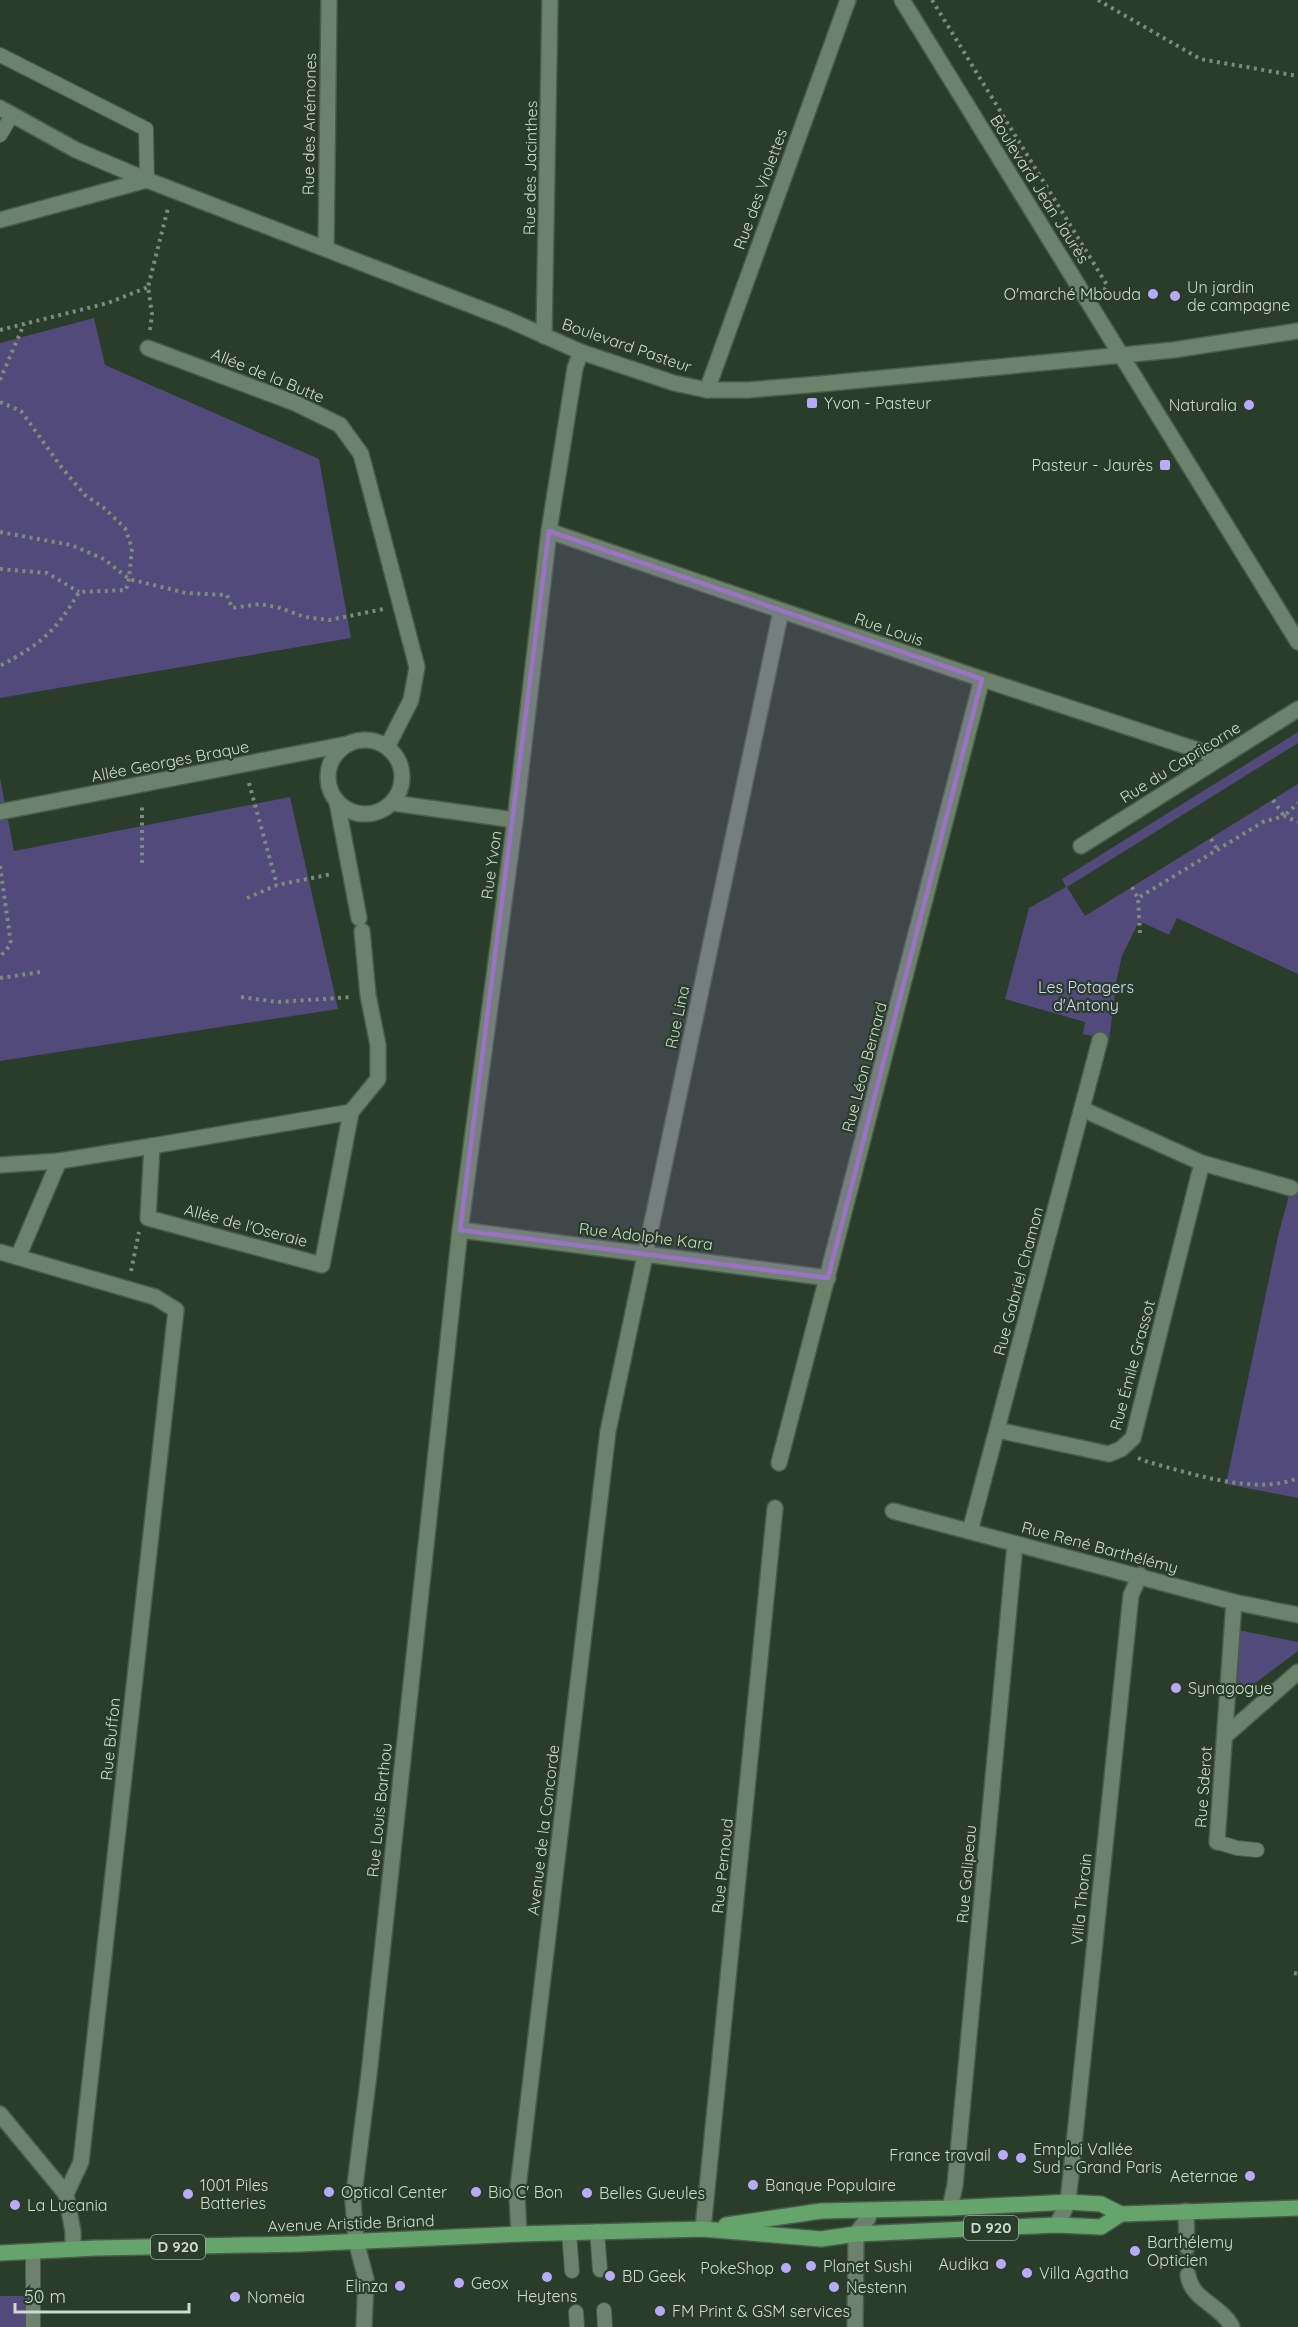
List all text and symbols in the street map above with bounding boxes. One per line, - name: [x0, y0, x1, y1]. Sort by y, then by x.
- street label: Rue des Anémones: [298, 53, 320, 195]
- street label: Rue des Jacinthes: [519, 101, 541, 235]
- street label: Boulevard Jean Jaurès: [986, 111, 1094, 267]
- street label: Rue des Violettes: [729, 126, 791, 252]
- place label: Un jardin de campagne: [1187, 277, 1290, 315]
- place label: O'marché Mbouda: [1004, 284, 1141, 304]
- marker: O'marché Mbouda: [1146, 287, 1160, 301]
- marker: Un jardin de campagne: [1168, 289, 1182, 303]
- street label: Boulevard Pasteur: [559, 313, 695, 377]
- street label: Allée de la Butte: [209, 343, 327, 407]
- place label: Yvon - Pasteur: [824, 393, 931, 413]
- place label: Naturalia: [1169, 395, 1237, 415]
- marker: Yvon - Pasteur: [805, 396, 819, 410]
- marker: Naturalia: [1242, 398, 1256, 412]
- place label: Pasteur - Jaurès: [1032, 455, 1153, 475]
- marker: Pasteur - Jaurès: [1158, 458, 1172, 472]
- street label: Rue Louis: [852, 608, 926, 650]
- street label: Rue du Capricorne: [1116, 717, 1244, 807]
- street label: Allée Georges Braque: [89, 736, 251, 786]
- street label: Rue Yvon: [476, 829, 506, 901]
- park label: Les Potagers d'Antony: [1038, 977, 1134, 1015]
- street label: Rue Lina: [661, 984, 693, 1050]
- street label: Rue Léon Bernard: [837, 1000, 891, 1134]
- street label: Allée de l'Oseraie: [182, 1199, 310, 1251]
- street label: Rue Gabriel Chamon: [989, 1204, 1047, 1358]
- street label: Rue Adolphe Kara: [578, 1218, 714, 1254]
- street label: Rue Émile Grassot: [1105, 1298, 1159, 1432]
- street label: Rue René Barthélémy: [1019, 1516, 1181, 1578]
- place label: Synagogue: [1188, 1678, 1272, 1698]
- marker: Synagogue: [1169, 1681, 1183, 1695]
- street label: Rue Buffon: [96, 1697, 124, 1781]
- street label: Rue Louis Barthou: [362, 1742, 396, 1878]
- street label: Avenue de la Concorde: [523, 1744, 563, 1916]
- street label: Rue Sderot: [1190, 1746, 1216, 1828]
- street label: Rue Pernoud: [707, 1818, 737, 1914]
- street label: Rue Galipeau: [952, 1824, 980, 1924]
- street label: Villa Thorain: [1066, 1852, 1096, 1946]
- place label: Emploi Vallée Sud - Grand Paris: [1033, 2139, 1162, 2177]
- place label: France travail: [889, 2145, 991, 2165]
- marker: France travail: [996, 2148, 1010, 2162]
- marker: Emploi Vallée Sud - Grand Paris: [1014, 2151, 1028, 2165]
- place label: Aeternae: [1170, 2166, 1238, 2186]
- marker: Aeternae: [1243, 2169, 1257, 2183]
- place label: 1001 Piles Batteries: [200, 2175, 268, 2213]
- place label: Banque Populaire: [765, 2175, 896, 2195]
- marker: Banque Populaire: [746, 2178, 760, 2192]
- place label: Optical Center: [341, 2182, 447, 2202]
- place label: Bio C' Bon: [488, 2182, 563, 2202]
- place label: Belles Gueules: [599, 2183, 705, 2203]
- marker: Optical Center: [322, 2185, 336, 2199]
- marker: Bio C' Bon: [469, 2185, 483, 2199]
- marker: Belles Gueules: [580, 2186, 594, 2200]
- marker: 1001 Piles Batteries: [181, 2187, 195, 2201]
- place label: La Lucania: [27, 2195, 108, 2215]
- marker: La Lucania: [8, 2198, 22, 2212]
- street label: Avenue Aristide Briand: [267, 2210, 435, 2236]
- road number: D 920: [964, 2216, 1018, 2240]
- place label: Barthélemy Opticien: [1147, 2232, 1233, 2270]
- road number: D 920: [151, 2235, 205, 2259]
- marker: Barthélemy Opticien: [1128, 2244, 1142, 2258]
- place label: Audika: [938, 2254, 989, 2274]
- place label: Planet Sushi: [823, 2256, 912, 2276]
- marker: Audika: [994, 2257, 1008, 2271]
- place label: PokeShop: [700, 2258, 774, 2278]
- marker: Planet Sushi: [804, 2259, 818, 2273]
- marker: PokeShop: [779, 2261, 793, 2275]
- place label: Villa Agatha: [1039, 2263, 1129, 2283]
- place label: BD Geek: [622, 2266, 686, 2286]
- marker: Villa Agatha: [1020, 2266, 1034, 2280]
- marker: BD Geek: [603, 2269, 617, 2283]
- marker: Heytens: [540, 2270, 554, 2284]
- place label: Geox: [471, 2273, 509, 2293]
- scale bar: [15, 2276, 189, 2314]
- place label: Elinza: [345, 2276, 388, 2296]
- marker: Geox: [452, 2276, 466, 2290]
- place label: Nestenn: [846, 2277, 907, 2297]
- marker: Elinza: [393, 2279, 407, 2293]
- marker: Nestenn: [827, 2280, 841, 2294]
- text: 50 m: [24, 2285, 66, 2308]
- place label: Heytens: [517, 2286, 577, 2306]
- place label: Nomeia: [247, 2287, 305, 2307]
- marker: Nomeia: [228, 2290, 242, 2304]
- place label: FM Print & GSM services: [672, 2301, 850, 2321]
- marker: FM Print & GSM services: [653, 2304, 667, 2318]

